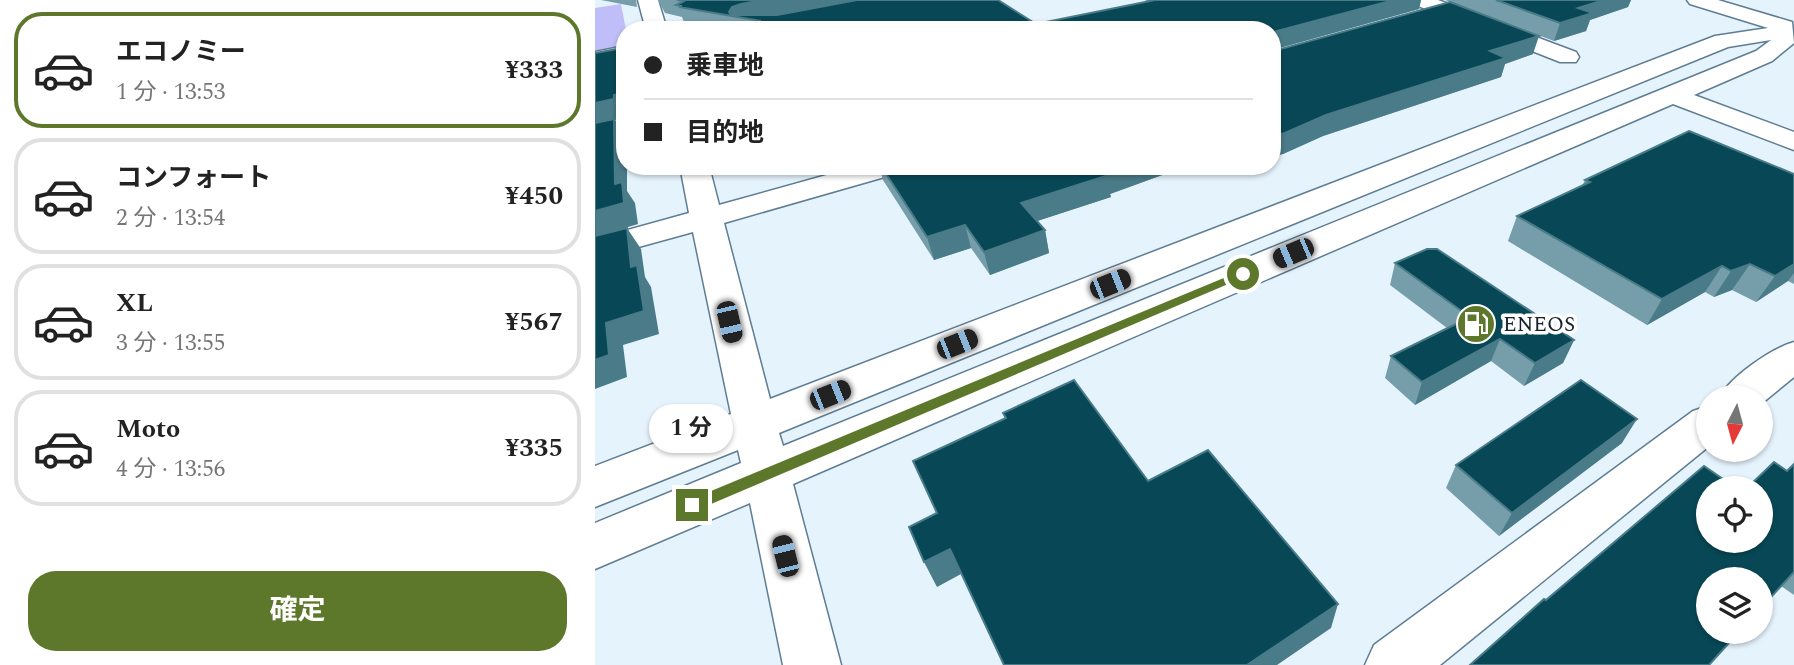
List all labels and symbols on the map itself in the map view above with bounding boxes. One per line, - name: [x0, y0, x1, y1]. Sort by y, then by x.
- car: [1270, 235, 1317, 271]
- route start: [1227, 258, 1259, 290]
- car: [1087, 266, 1134, 302]
- car: [715, 299, 744, 345]
- fuel station icon: ENEOS: [1455, 303, 1497, 345]
- place label: ENEOS: [1503, 309, 1575, 341]
- car: [934, 326, 981, 362]
- car: [807, 377, 854, 413]
- north arrow: [1696, 385, 1773, 462]
- callout: 1 分: [650, 404, 734, 452]
- route end: [676, 489, 708, 521]
- car: [770, 533, 801, 579]

